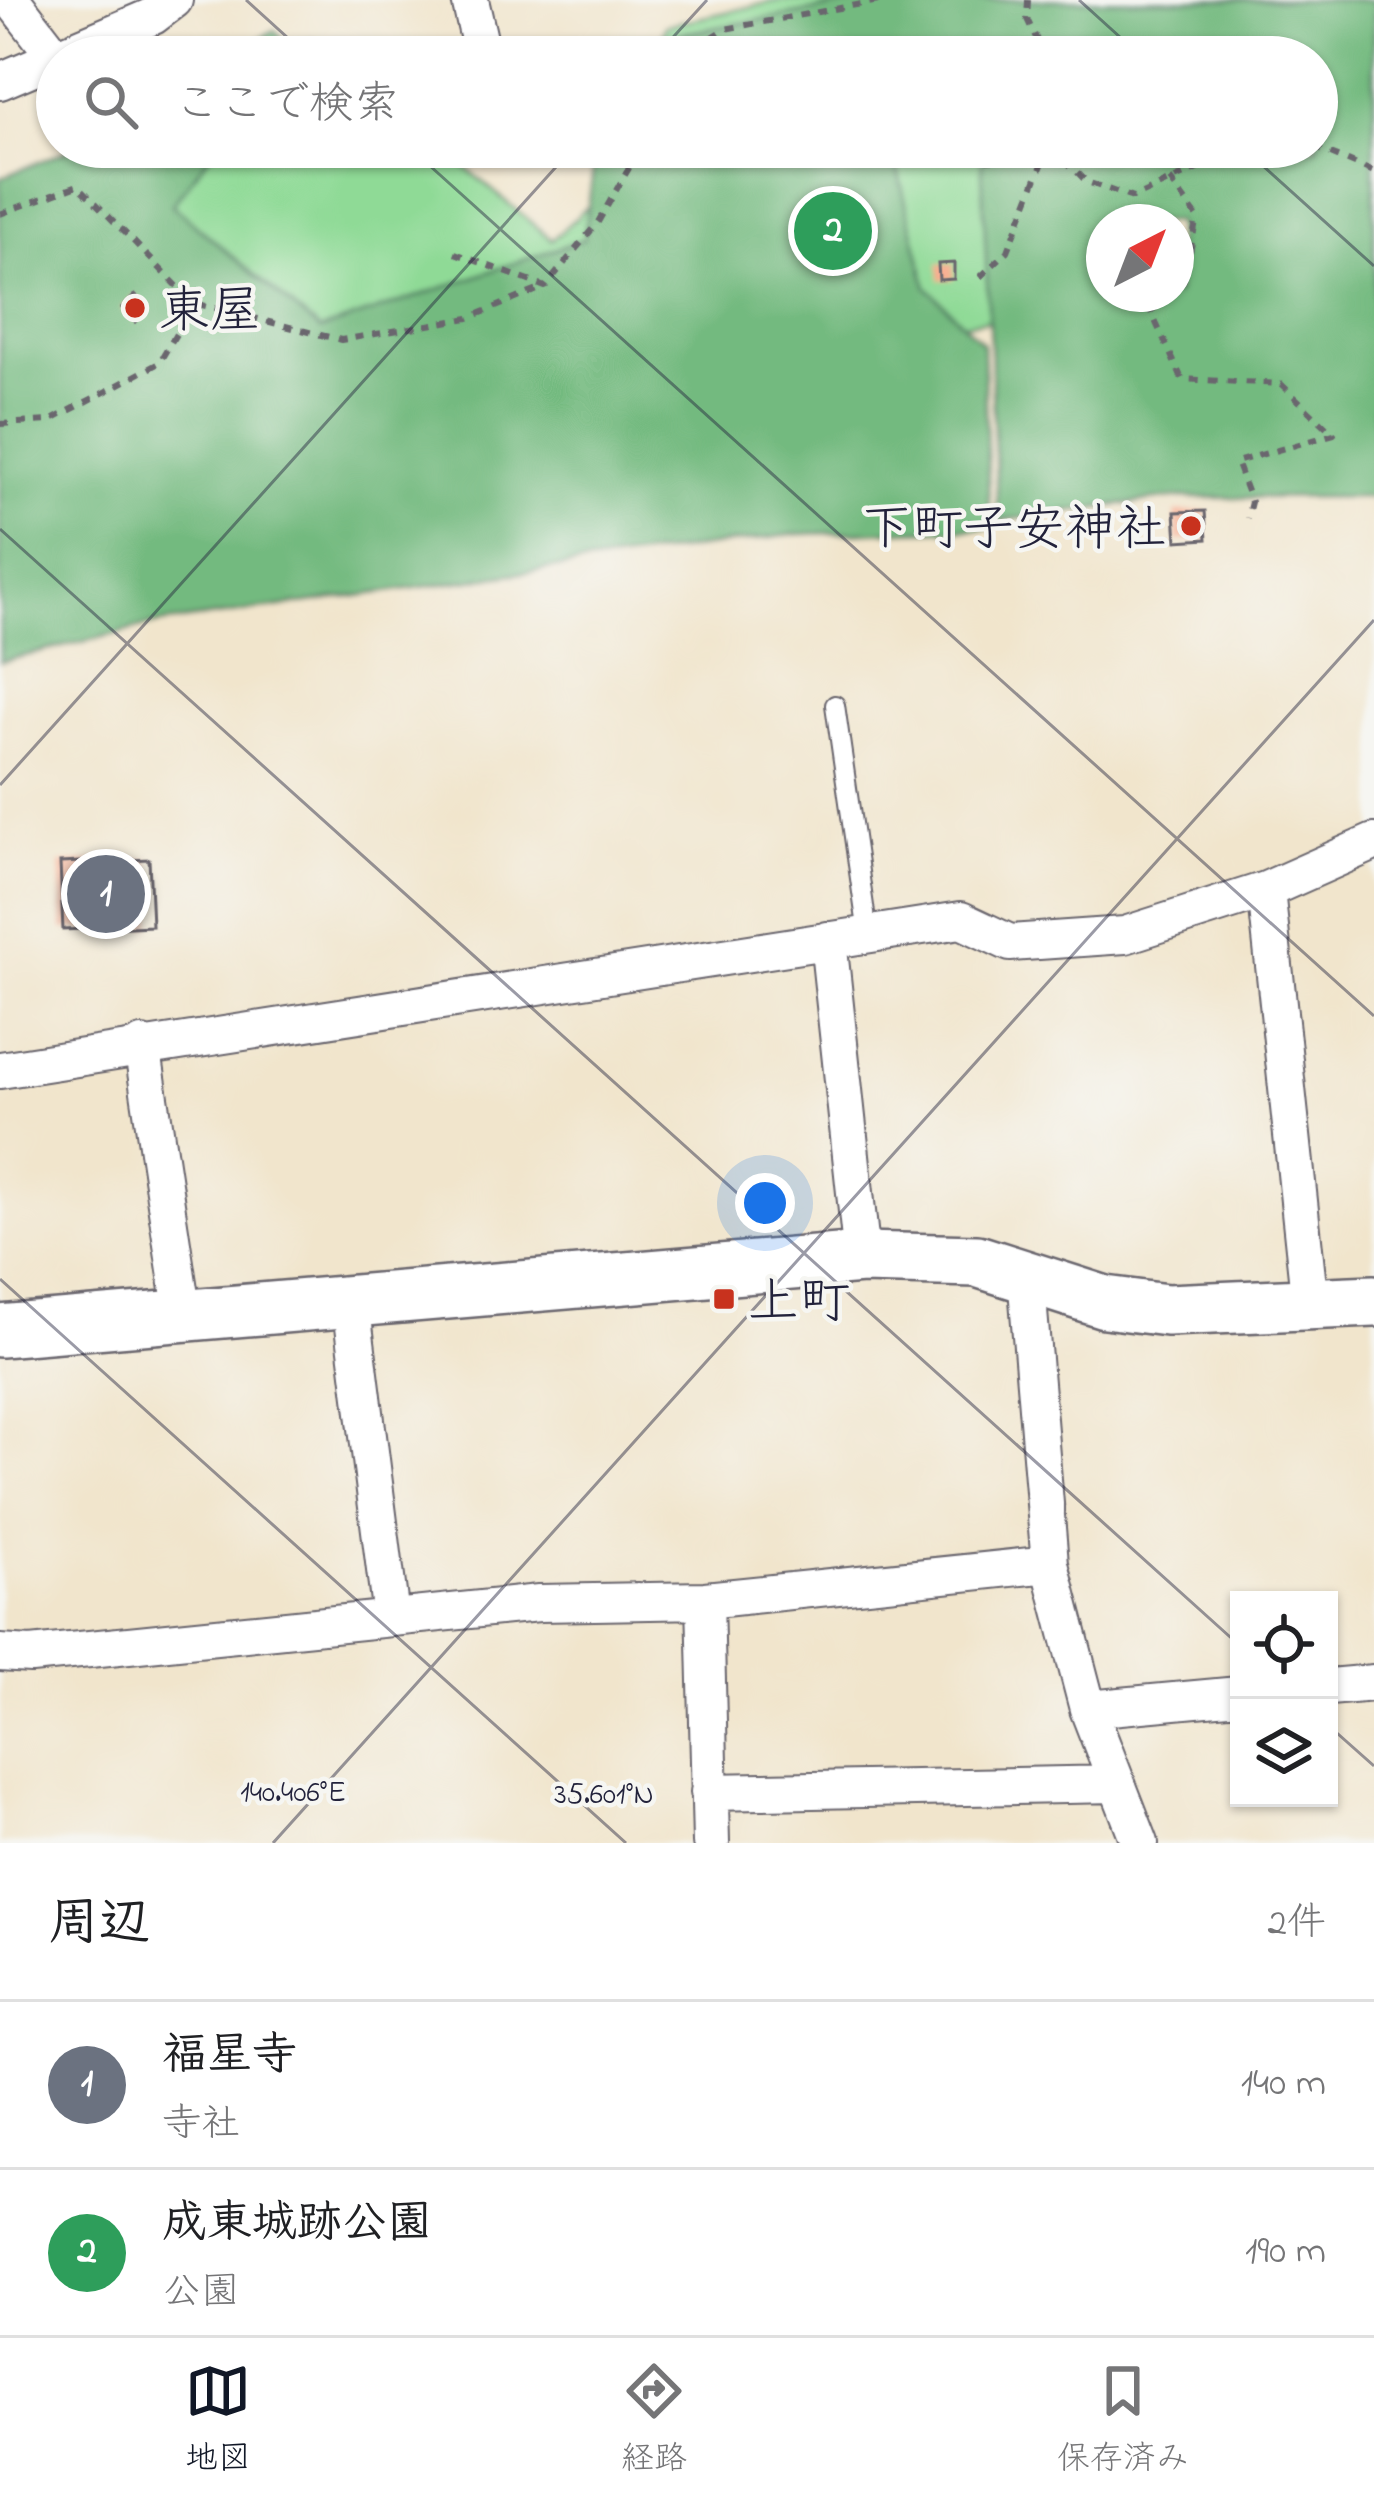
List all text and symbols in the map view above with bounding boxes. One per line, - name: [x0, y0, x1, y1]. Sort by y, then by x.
- search box: [36, 36, 1338, 168]
- icon: search: [78, 69, 144, 135]
- text: ここで検索: [174, 73, 399, 139]
- pin: 2: [794, 186, 872, 276]
- north arrow: [1086, 204, 1194, 312]
- place label: 東屋: [159, 276, 261, 351]
- marker: 東屋: [122, 295, 148, 321]
- place label: 下町子安神社: [861, 494, 1167, 569]
- marker: 下町子安神社: [1178, 513, 1204, 539]
- pin: 1: [67, 849, 145, 939]
- your location: [735, 1173, 795, 1233]
- place label: 上町: [748, 1267, 850, 1342]
- marker: 上町: [711, 1286, 737, 1312]
- map controls: [1230, 1591, 1338, 1807]
- button: locate: [1230, 1591, 1338, 1699]
- button: layers: [1230, 1699, 1338, 1807]
- text: 140.406°E: [240, 1772, 346, 1816]
- text: 35.601°N: [554, 1774, 654, 1818]
- text: 周辺: [48, 1888, 150, 1963]
- text: 2件: [1268, 1896, 1326, 1953]
- text: 福星寺: [162, 2024, 297, 2090]
- text: 1: [81, 2056, 93, 2113]
- text: 140 m: [1241, 2056, 1326, 2113]
- text: 寺社: [162, 2097, 240, 2154]
- text: 成東城跡公園: [162, 2192, 432, 2258]
- text: 2: [77, 2224, 97, 2281]
- text: 190 m: [1245, 2224, 1326, 2281]
- text: 公園: [162, 2265, 240, 2322]
- tab: 地図: [185, 2358, 251, 2484]
- tab: 経路: [621, 2358, 687, 2484]
- tab: 保存済み: [1057, 2358, 1189, 2484]

